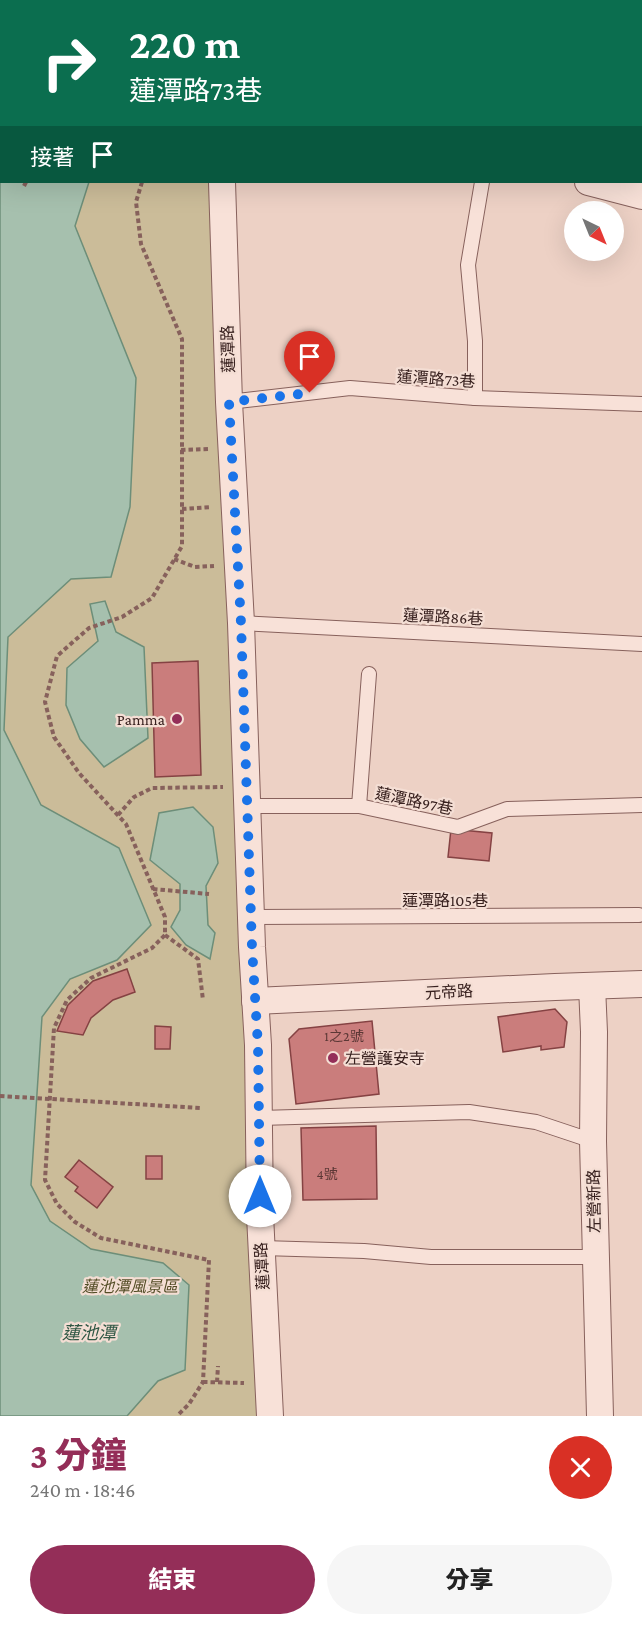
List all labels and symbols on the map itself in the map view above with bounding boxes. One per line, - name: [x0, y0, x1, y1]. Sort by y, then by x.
- north arrow: [564, 201, 624, 261]
- street label: 蓮潭路: [219, 325, 237, 373]
- pin: [284, 331, 335, 393]
- street label: 蓮潭路73巷: [396, 368, 476, 390]
- street label: 蓮潭路86巷: [402, 606, 484, 628]
- place label: Pamma: [117, 711, 166, 728]
- marker: Pamma: [170, 712, 184, 726]
- street label: 蓮潭路97巷: [373, 784, 455, 818]
- street label: 蓮潭路105巷: [402, 892, 488, 909]
- street label: 元帝路: [425, 982, 473, 1002]
- house number: 1之2號: [324, 1028, 364, 1044]
- place label: 左營護安寺: [345, 1050, 425, 1067]
- marker: 左營護安寺: [326, 1051, 340, 1065]
- position arrow: [228, 1164, 292, 1228]
- house number: 4號: [316, 1166, 338, 1182]
- street label: 左營新路: [585, 1169, 603, 1233]
- street label: 蓮潭路: [252, 1242, 272, 1290]
- park label: 蓮池潭風景區: [82, 1278, 180, 1295]
- water label: 蓮池潭: [62, 1323, 119, 1343]

